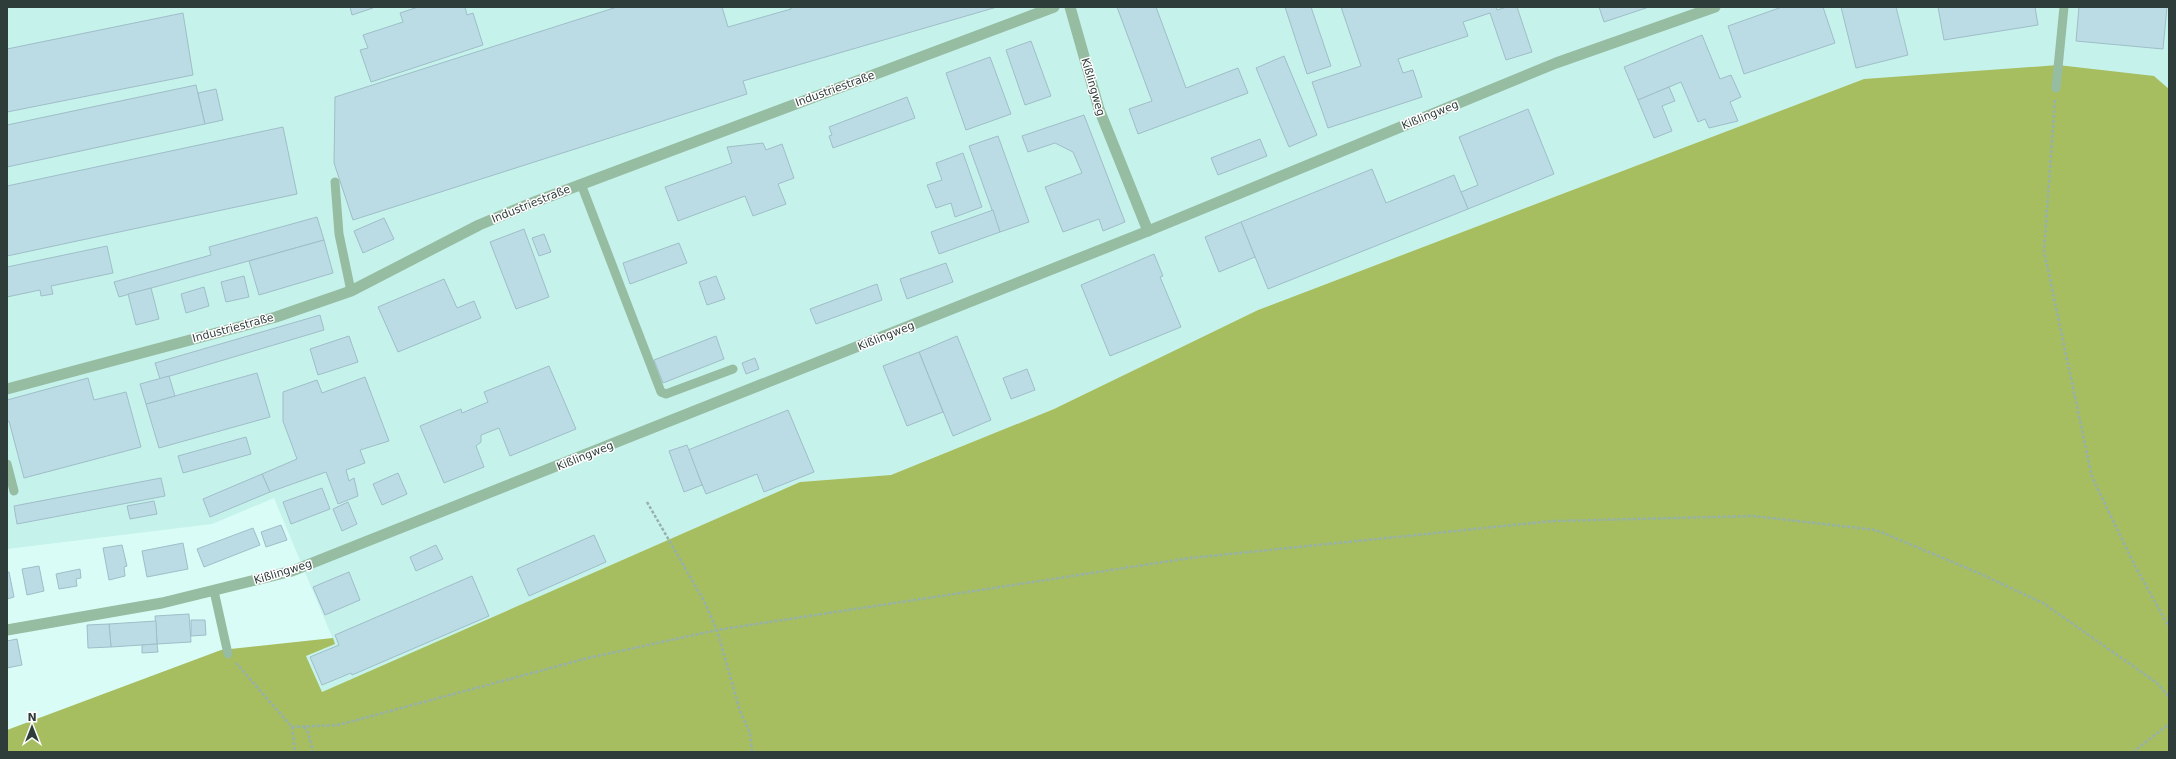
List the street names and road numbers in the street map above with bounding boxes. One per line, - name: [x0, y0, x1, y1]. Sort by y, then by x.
- street label: Kißlingweg: [1078, 56, 1108, 118]
- street label: Industriestraße: [794, 69, 877, 109]
- street label: Kißlingweg: [1400, 98, 1460, 132]
- street label: Industriestraße: [490, 182, 572, 226]
- street label: Industriestraße: [191, 311, 275, 345]
- street label: Kißlingweg: [856, 319, 916, 353]
- street label: Kißlingweg: [555, 439, 615, 473]
- street label: Kißlingweg: [252, 557, 314, 587]

